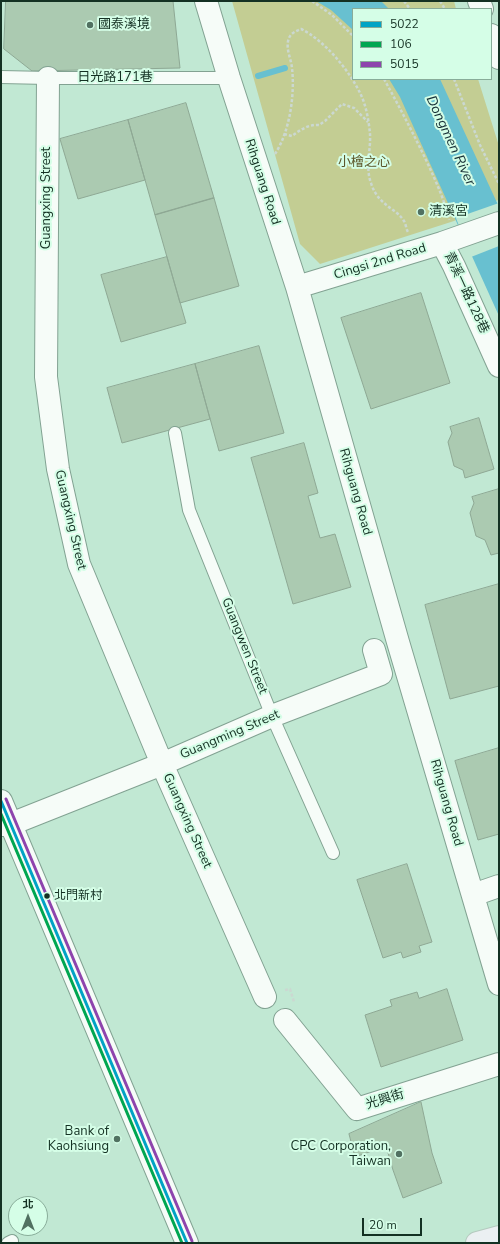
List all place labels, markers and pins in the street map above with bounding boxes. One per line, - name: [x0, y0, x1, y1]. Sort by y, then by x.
- place label: 國泰溪境: [98, 17, 150, 33]
- marker: 國泰溪境: [85, 20, 95, 30]
- place label: 清溪宮: [429, 204, 468, 220]
- marker: 清溪宮: [416, 207, 426, 217]
- place label: 北門新村: [54, 889, 102, 903]
- marker: 北門新村: [42, 891, 52, 901]
- place label: Bank of Kaohsiung: [48, 1124, 109, 1155]
- marker: Bank of Kaohsiung: [112, 1134, 122, 1144]
- place label: CPC Corporation, Taiwan: [290, 1139, 391, 1170]
- marker: CPC Corporation, Taiwan: [394, 1149, 404, 1159]

